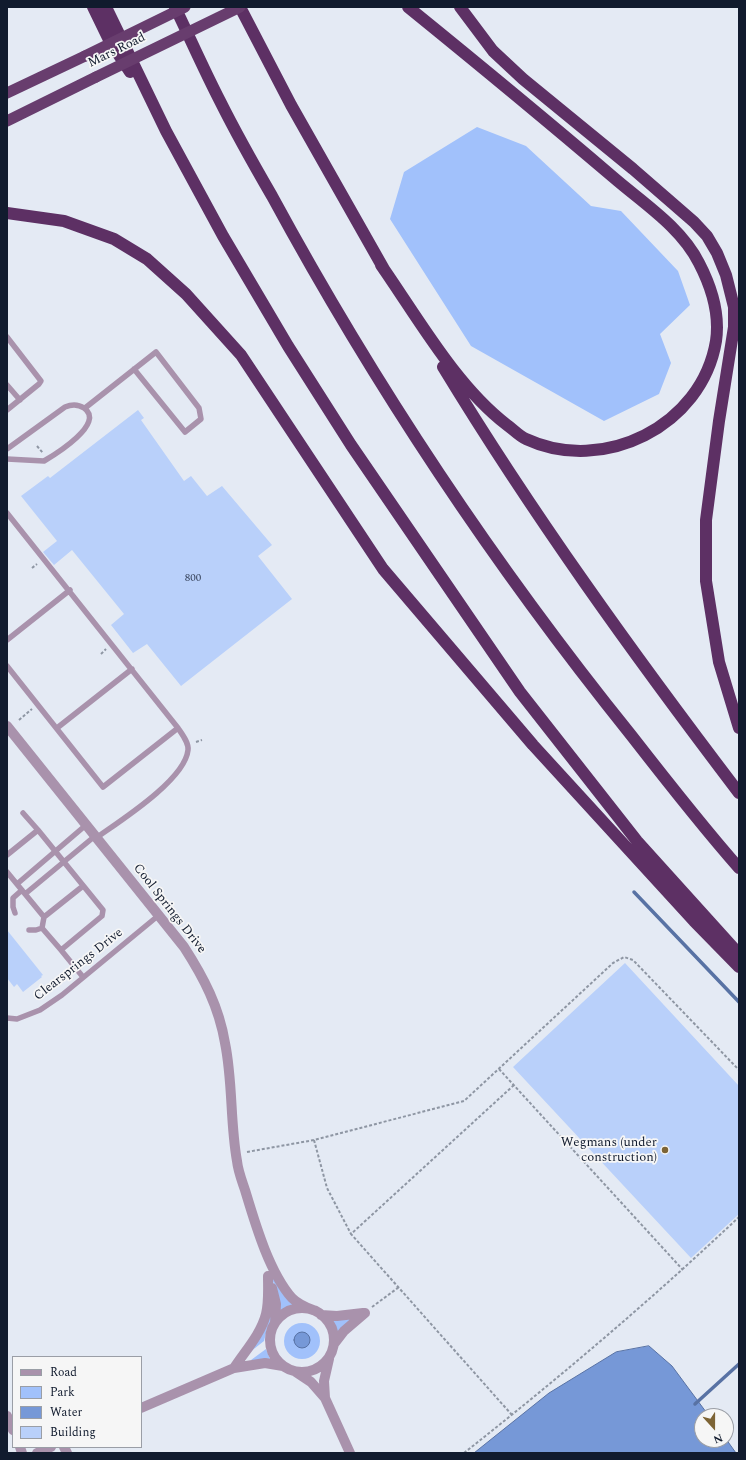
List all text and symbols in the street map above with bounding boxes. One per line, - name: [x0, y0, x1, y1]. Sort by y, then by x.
- street label: Mars Road: [86, 30, 148, 72]
- house number: 800: [185, 572, 201, 586]
- street label: Cool Springs Drive: [129, 861, 209, 957]
- street label: Clearsprings Drive: [31, 925, 127, 1005]
- place label: Wegmans (under construction): [561, 1135, 657, 1166]
- marker: Wegmans (under construction): [660, 1145, 670, 1155]
- legend: [12, 1356, 142, 1448]
- text: Road: [50, 1363, 77, 1382]
- text: Park: [50, 1383, 75, 1402]
- text: Water: [50, 1403, 82, 1422]
- north arrow: [694, 1408, 734, 1448]
- text: Building: [50, 1423, 96, 1442]
- text: N: [711, 1429, 725, 1448]

